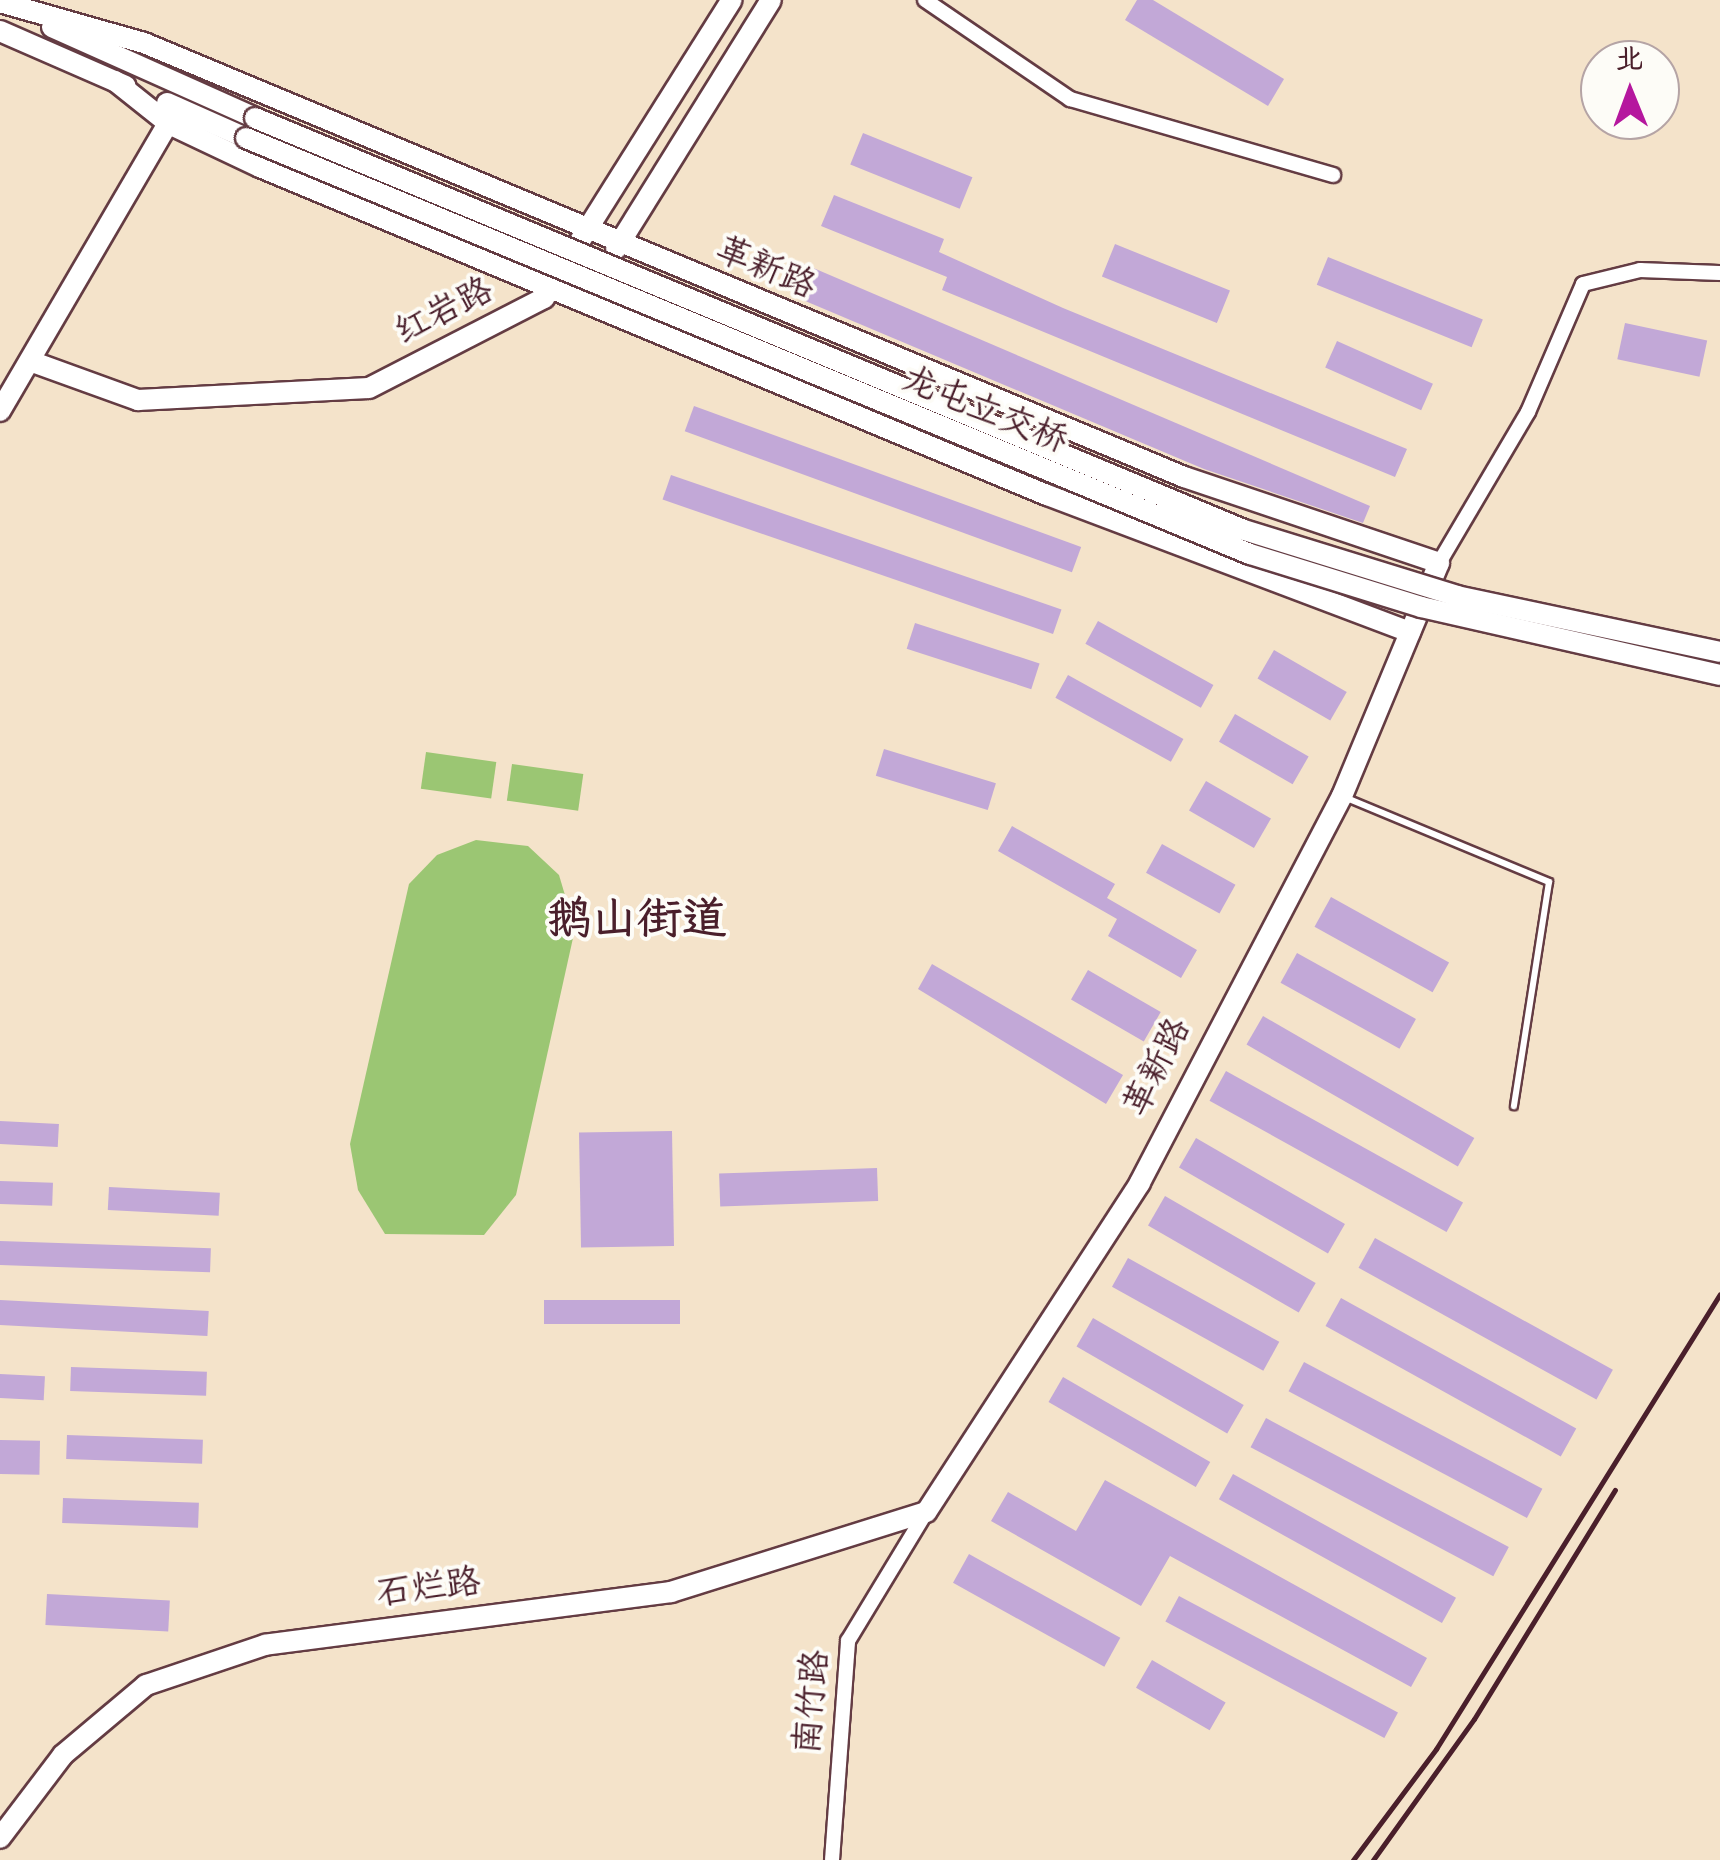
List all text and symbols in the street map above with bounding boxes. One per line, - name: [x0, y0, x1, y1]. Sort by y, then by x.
- north arrow: [1580, 40, 1680, 140]
- text: 北: [1615, 41, 1644, 82]
- street label: 革新路: [708, 230, 822, 310]
- street label: 红岩路: [389, 270, 501, 356]
- street label: 龙屯立交桥: [895, 360, 1073, 464]
- district label: 鹅山街道: [547, 896, 727, 950]
- street label: 革新路: [1116, 1012, 1202, 1124]
- street label: 石烂路: [374, 1563, 484, 1617]
- street label: 南竹路: [789, 1648, 839, 1756]

